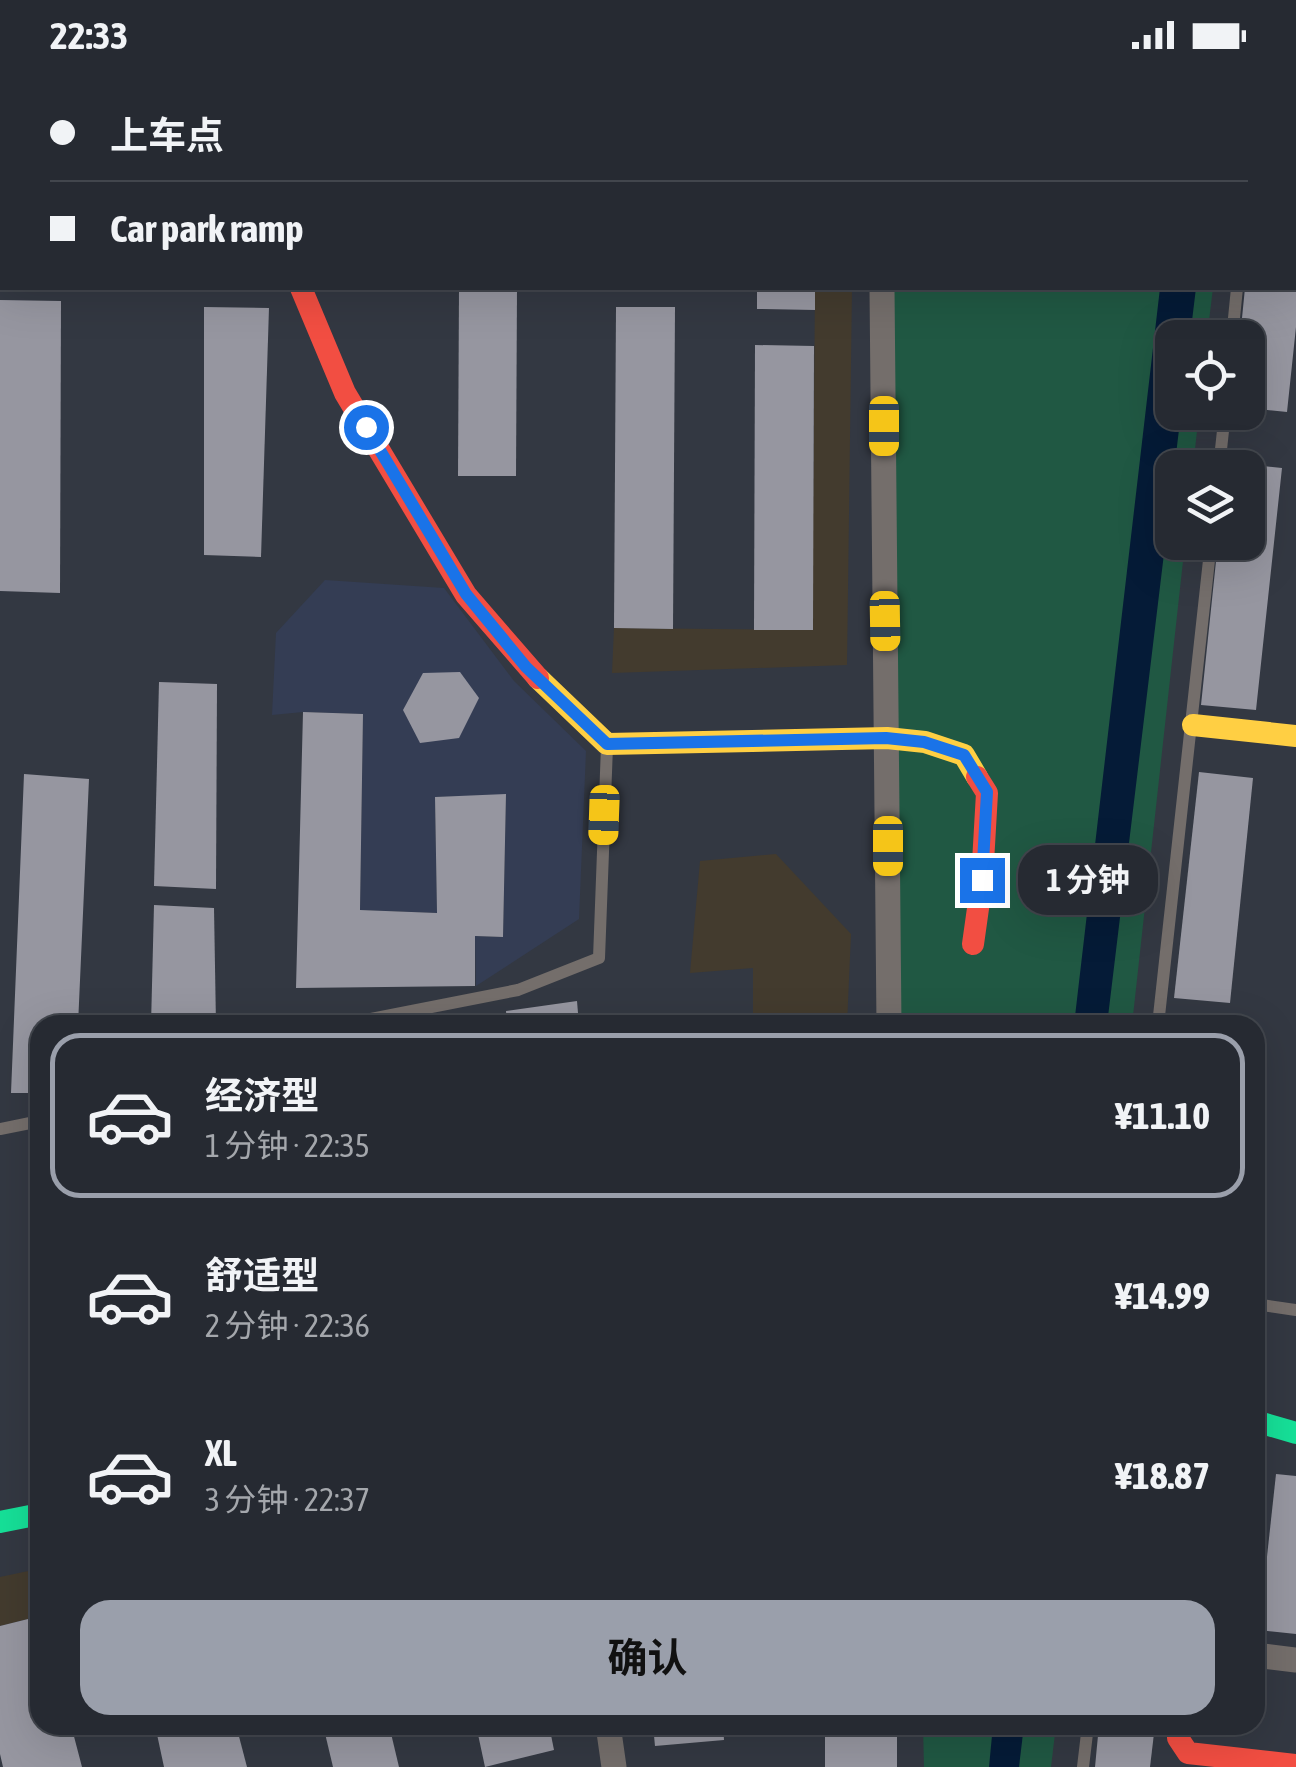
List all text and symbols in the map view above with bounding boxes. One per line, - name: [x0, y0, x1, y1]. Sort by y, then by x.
- text: 22:33: [50, 14, 128, 57]
- text: 上车点: [110, 114, 224, 157]
- text: Car park ramp: [110, 207, 304, 250]
- map controls: [1155, 320, 1265, 560]
- button: locate: [1155, 320, 1265, 430]
- car: [869, 396, 899, 456]
- route start: [344, 405, 389, 450]
- button: layers: [1155, 450, 1265, 560]
- car: [869, 591, 901, 651]
- car: [588, 784, 620, 846]
- car: [873, 816, 903, 876]
- callout: 1 分钟: [1017, 845, 1157, 915]
- route end: [960, 858, 1005, 903]
- text: 1 分钟: [1046, 861, 1130, 898]
- icon: car: [85, 1071, 175, 1161]
- text: 经济型: [205, 1074, 319, 1117]
- text: ¥11.10: [1115, 1094, 1210, 1137]
- text: 1 分钟 · 22:35: [205, 1127, 370, 1164]
- icon: car: [85, 1251, 175, 1341]
- text: 舒适型: [205, 1254, 319, 1297]
- text: ¥14.99: [1115, 1274, 1210, 1317]
- text: 2 分钟 · 22:36: [205, 1307, 370, 1344]
- icon: car: [85, 1431, 175, 1521]
- text: XL: [205, 1431, 237, 1474]
- text: ¥18.87: [1115, 1454, 1210, 1497]
- text: 3 分钟 · 22:37: [205, 1481, 370, 1518]
- button: 确认: [80, 1600, 1215, 1715]

